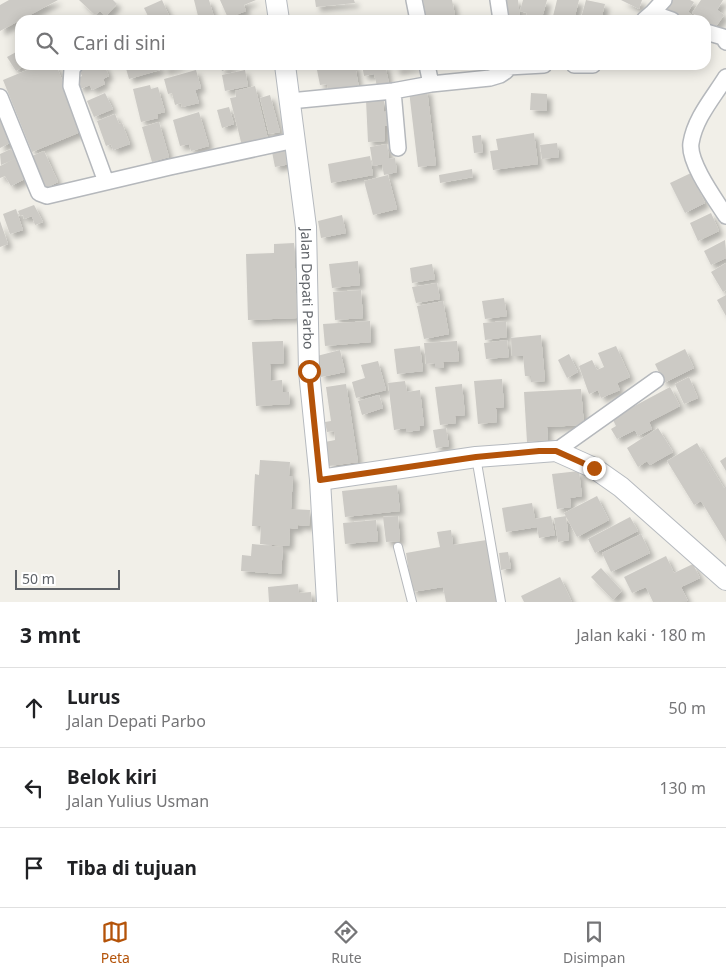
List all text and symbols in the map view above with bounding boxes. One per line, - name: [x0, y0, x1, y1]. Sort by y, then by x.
- search box: [15, 15, 711, 70]
- icon: search: [33, 29, 61, 57]
- text: Cari di sini: [73, 30, 166, 56]
- street label: Jalan Depati Parbo: [297, 226, 319, 350]
- route start: [298, 360, 321, 383]
- route end: [583, 457, 606, 480]
- scale bar: [15, 567, 120, 590]
- text: 50 m: [22, 569, 55, 588]
- text: 3 mnt: [20, 621, 81, 649]
- text: Jalan kaki · 180 m: [576, 624, 706, 646]
- text: Lurus: [67, 684, 120, 710]
- icon: ahead: [20, 694, 48, 722]
- text: 50 m: [669, 697, 706, 719]
- text: Jalan Depati Parbo: [67, 710, 206, 732]
- text: Belok kiri: [67, 764, 157, 790]
- icon: left: [20, 774, 48, 802]
- text: 130 m: [659, 777, 706, 799]
- text: Jalan Yulius Usman: [67, 790, 209, 812]
- icon: arrive: [20, 854, 48, 882]
- text: Tiba di tujuan: [67, 855, 197, 881]
- tab: Peta: [101, 918, 130, 967]
- tab: Rute: [331, 918, 362, 967]
- tab: Disimpan: [563, 918, 625, 967]

